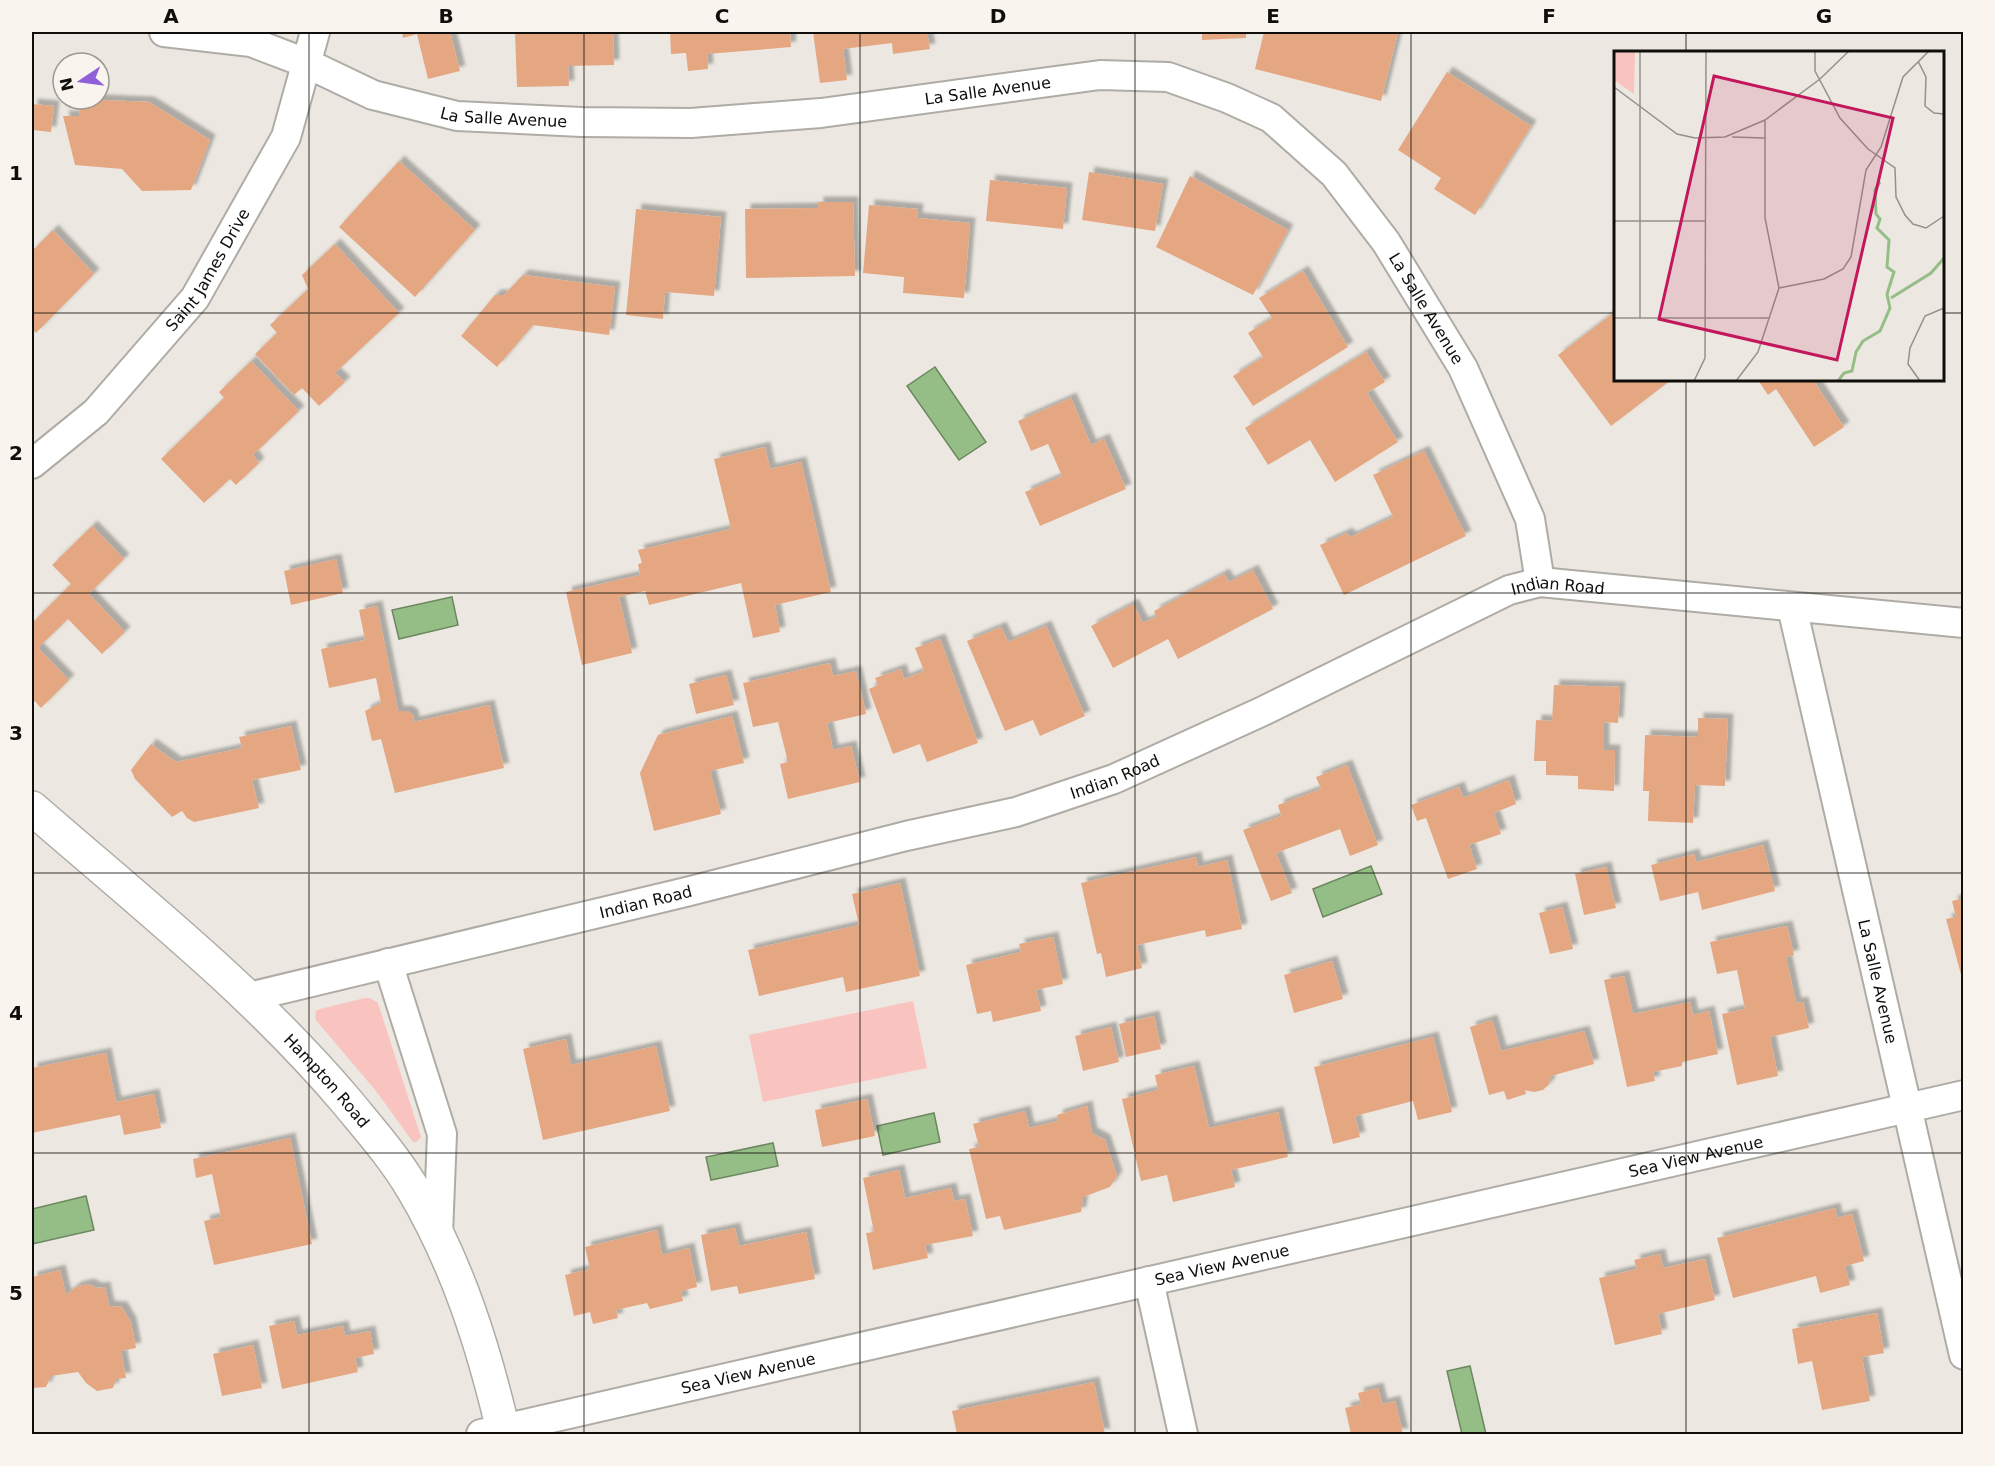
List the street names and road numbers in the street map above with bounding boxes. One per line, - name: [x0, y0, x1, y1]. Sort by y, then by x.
- street label: La Salle Avenue: [923, 73, 1052, 109]
- street label: La Salle Avenue: [438, 103, 568, 131]
- street label: Saint James Drive: [162, 205, 254, 335]
- street label: La Salle Avenue: [1385, 249, 1467, 368]
- street label: Indian Road: [1509, 573, 1606, 599]
- street label: Indian Road: [1068, 751, 1163, 803]
- street label: Indian Road: [598, 882, 694, 922]
- street label: La Salle Avenue: [1854, 917, 1901, 1045]
- street label: Hampton Road: [280, 1030, 373, 1132]
- street label: Sea View Avenue: [1627, 1132, 1765, 1181]
- street label: Sea View Avenue: [1153, 1241, 1291, 1290]
- street label: Sea View Avenue: [679, 1349, 817, 1398]

